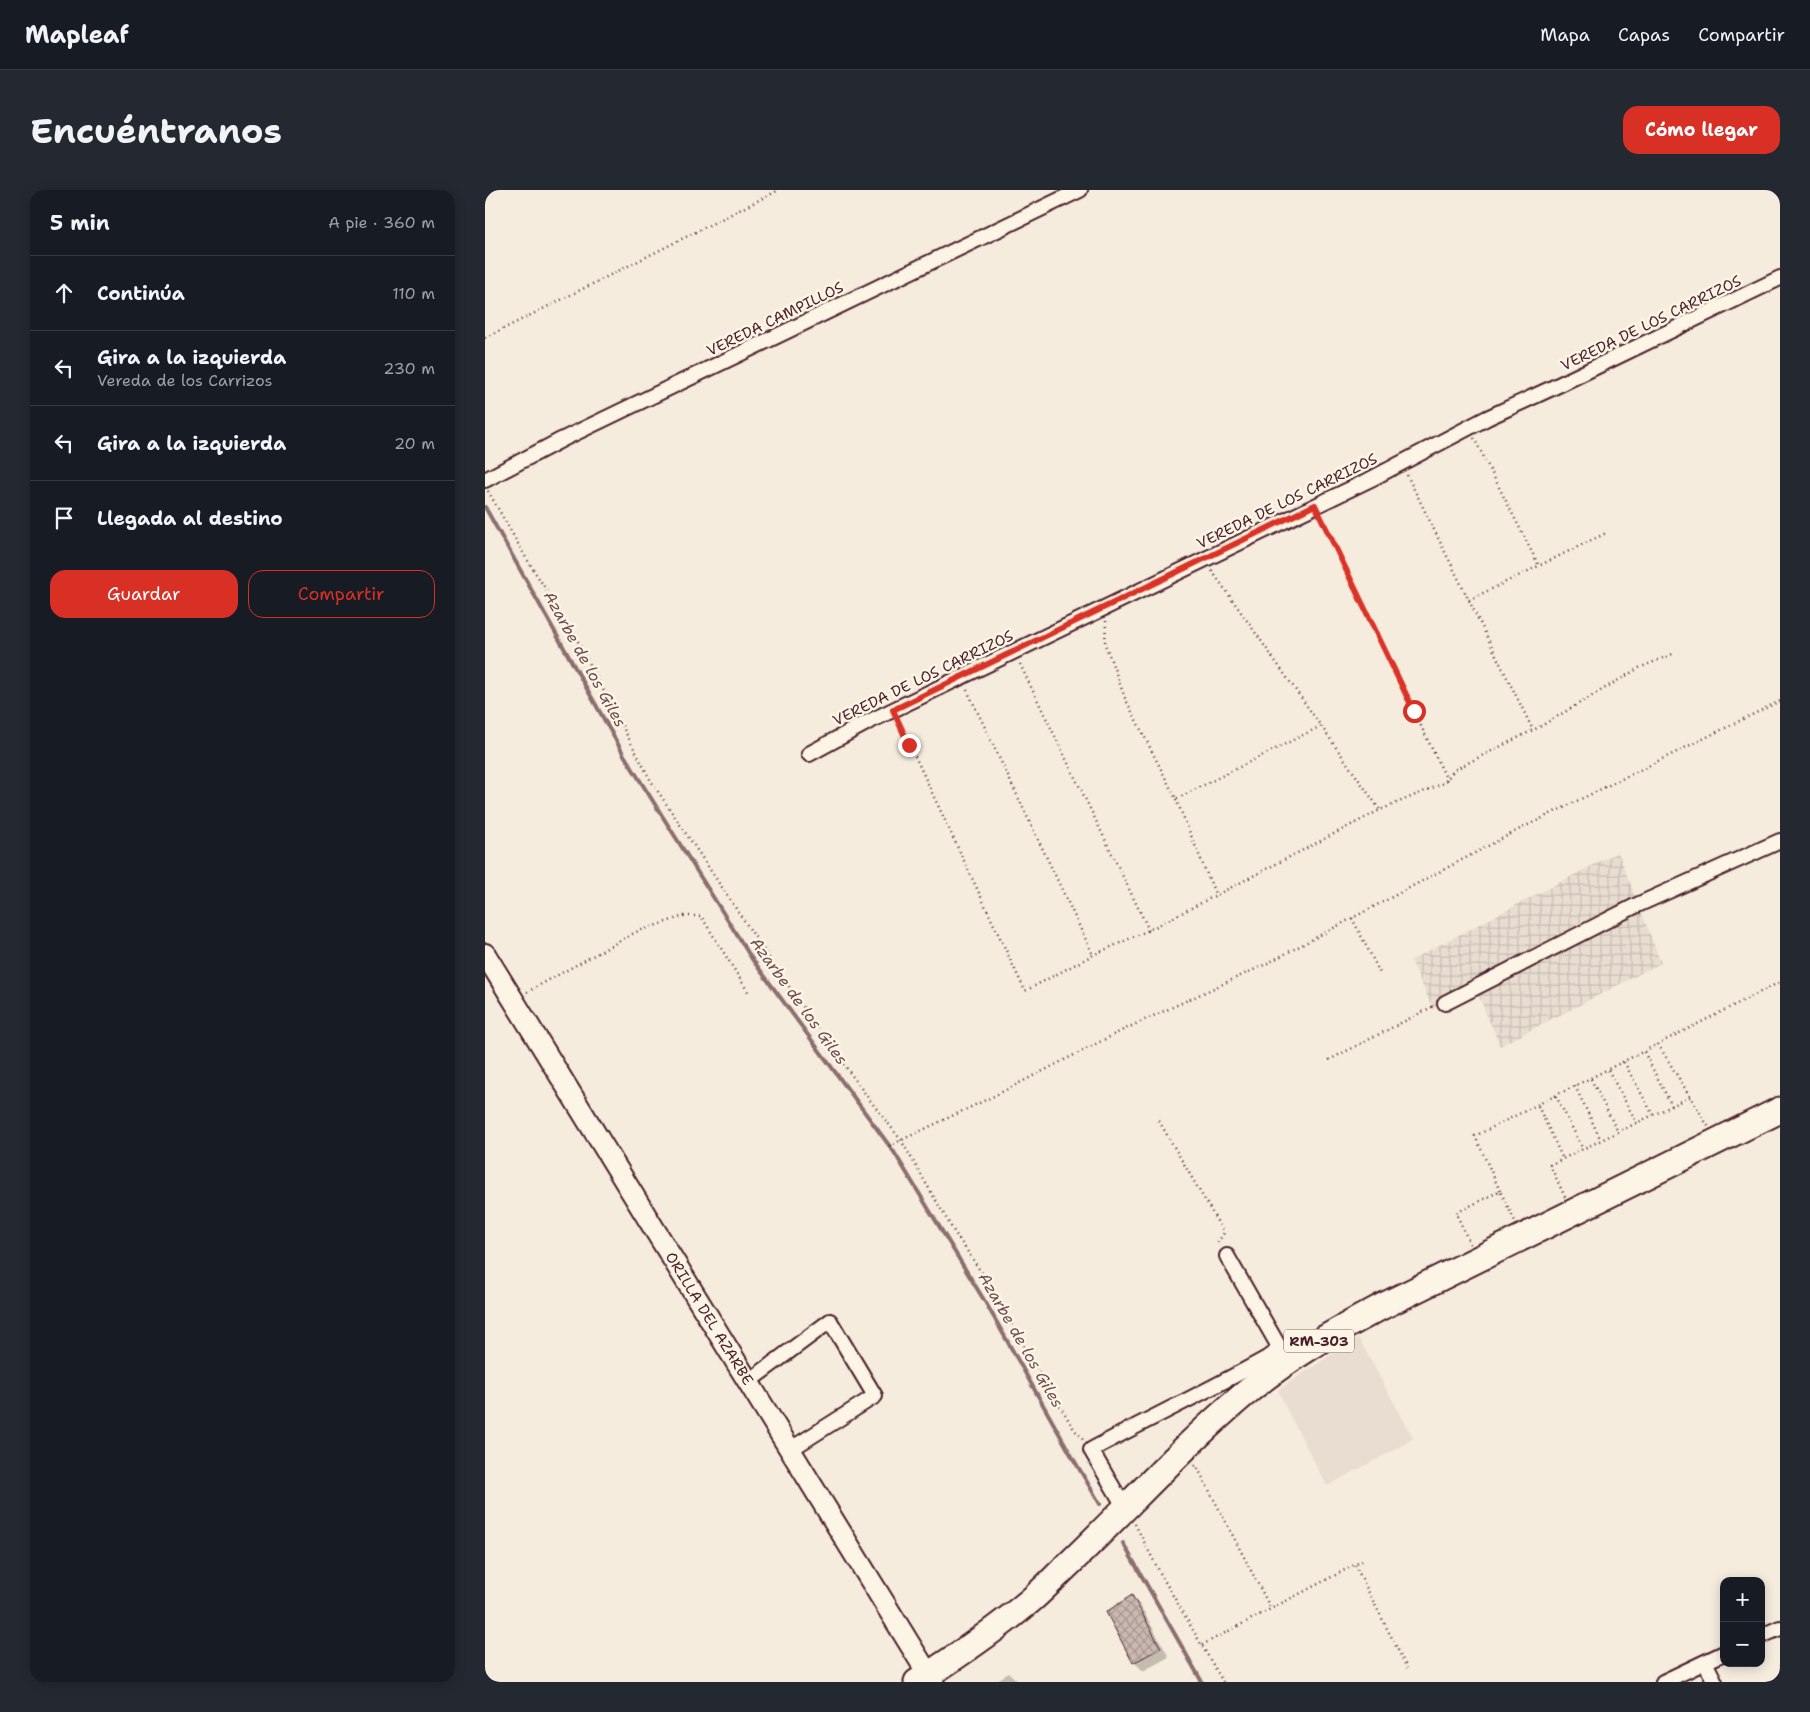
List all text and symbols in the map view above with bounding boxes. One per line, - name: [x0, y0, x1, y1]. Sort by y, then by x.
- text: Mapleaf: [25, 19, 129, 51]
- text: Mapa: [1540, 23, 1590, 47]
- text: Capas: [1618, 23, 1670, 47]
- text: Compartir: [1698, 23, 1785, 47]
- button: Cómo llegar: [1623, 106, 1780, 154]
- text: Encuéntranos: [30, 107, 282, 154]
- text: 5 min: [50, 209, 110, 237]
- text: A pie · 360 m: [328, 212, 435, 233]
- street label: VEREDA DE LOS CARRIZOS: [1557, 271, 1745, 375]
- street label: VEREDA CAMPILLOS: [703, 277, 847, 361]
- icon: ahead: [50, 279, 78, 307]
- text: Continúa: [97, 281, 185, 306]
- text: 110 m: [392, 283, 435, 304]
- text: Gira a la izquierda: [97, 345, 286, 370]
- icon: left: [50, 354, 78, 382]
- text: 230 m: [383, 358, 435, 379]
- text: Vereda de los Carrizos: [97, 370, 272, 391]
- icon: left: [50, 429, 78, 457]
- text: Gira a la izquierda: [97, 431, 286, 456]
- text: 20 m: [394, 433, 435, 454]
- street label: VEREDA DE LOS CARRIZOS: [1193, 449, 1381, 553]
- icon: arrive: [50, 504, 78, 532]
- text: Llegada al destino: [97, 506, 283, 531]
- button: Guardar: [50, 570, 238, 618]
- button: Compartir: [248, 570, 435, 618]
- water label: Azarbe de los Giles: [539, 587, 631, 731]
- street label: VEREDA DE LOS CARRIZOS: [829, 626, 1017, 730]
- route start: [1403, 700, 1426, 723]
- route end: [898, 734, 921, 757]
- water label: Azarbe de los Giles: [746, 933, 852, 1069]
- street label: ORILLA DEL AZARBE: [661, 1248, 758, 1389]
- water label: Azarbe de los Giles: [974, 1269, 1068, 1411]
- road number: RM-303: [1284, 1330, 1354, 1352]
- map controls: [1720, 1577, 1765, 1667]
- button: +: [1720, 1577, 1765, 1622]
- button: −: [1720, 1622, 1765, 1667]

